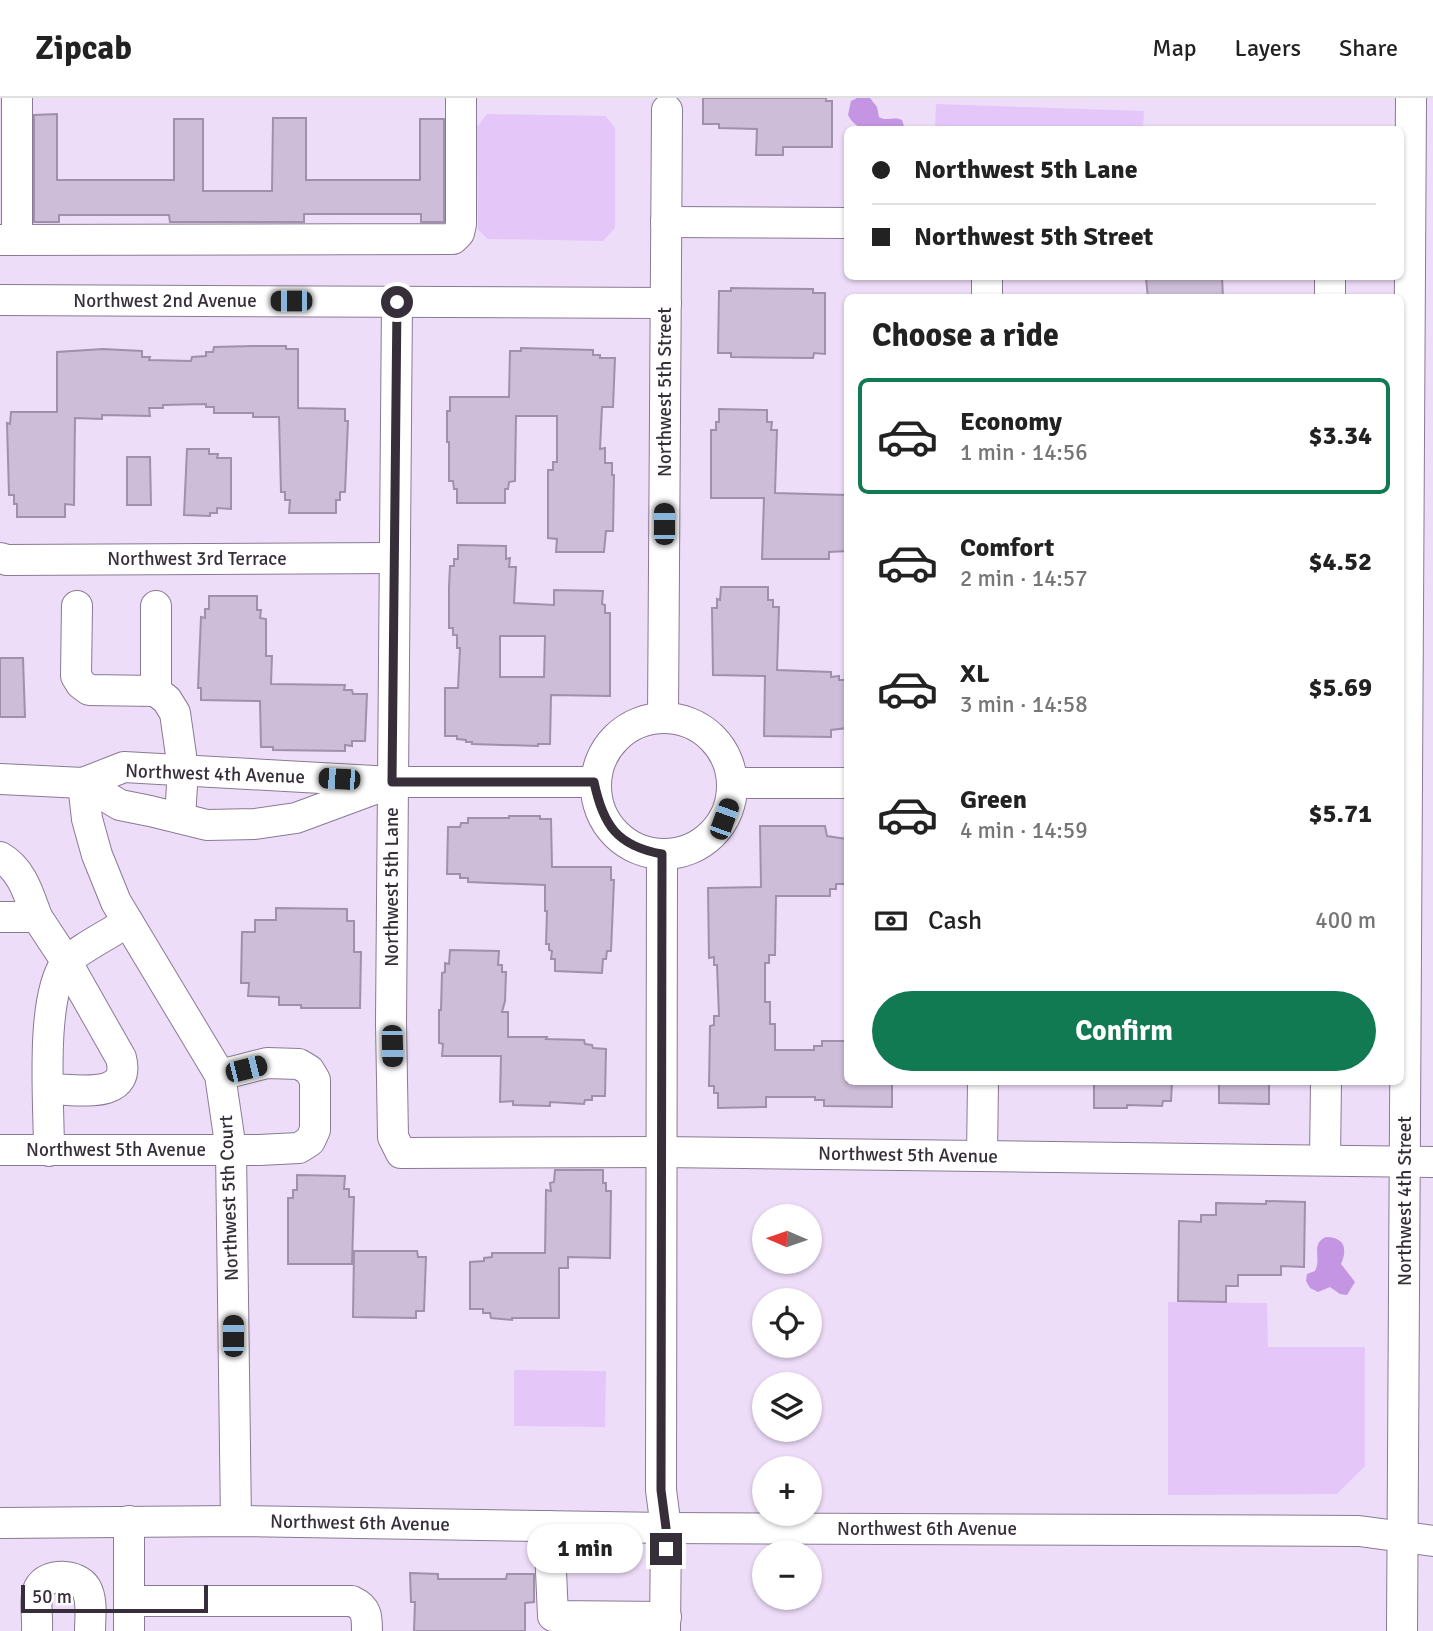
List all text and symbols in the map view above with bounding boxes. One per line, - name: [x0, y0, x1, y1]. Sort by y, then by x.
- text: Zipcab: [35, 28, 132, 69]
- text: Map: [1152, 33, 1197, 63]
- text: Layers: [1235, 33, 1301, 63]
- text: Share: [1339, 33, 1398, 63]
- text: Northwest 5th Lane: [914, 154, 1138, 186]
- text: Northwest 5th Street: [914, 221, 1153, 253]
- route start: [381, 286, 413, 318]
- street label: Northwest 2nd Avenue: [73, 289, 257, 313]
- car: [271, 291, 313, 312]
- street label: Northwest 5th Street: [653, 307, 677, 477]
- text: Choose a ride: [872, 316, 1059, 355]
- icon: car: [876, 405, 939, 468]
- text: Economy: [960, 406, 1062, 438]
- text: $3.34: [1308, 420, 1372, 452]
- text: 1 min · 14:56: [960, 438, 1088, 467]
- car: [654, 503, 675, 545]
- icon: car: [876, 531, 939, 594]
- text: Comfort: [960, 532, 1054, 564]
- text: $4.52: [1308, 546, 1372, 578]
- street label: Northwest 3rd Terrace: [107, 547, 287, 571]
- text: 2 min · 14:57: [960, 564, 1088, 593]
- icon: car: [876, 657, 939, 720]
- text: XL: [960, 658, 990, 690]
- text: $5.69: [1308, 672, 1372, 704]
- text: 3 min · 14:58: [960, 690, 1088, 719]
- street label: Northwest 4th Avenue: [125, 759, 305, 789]
- car: [318, 767, 361, 791]
- icon: car: [876, 783, 939, 846]
- text: Green: [960, 784, 1027, 816]
- car: [707, 796, 742, 842]
- text: $5.71: [1308, 798, 1372, 830]
- street label: Northwest 5th Lane: [380, 807, 404, 967]
- text: 4 min · 14:59: [960, 816, 1088, 845]
- icon: cash: [872, 902, 910, 940]
- text: Cash: [928, 905, 982, 937]
- text: 400 m: [1315, 906, 1376, 935]
- button: Confirm: [872, 991, 1376, 1071]
- car: [382, 1025, 403, 1067]
- car: [224, 1054, 269, 1084]
- street label: Northwest 5th Court: [214, 1114, 244, 1281]
- street label: Northwest 4th Street: [1393, 1116, 1417, 1286]
- street label: Northwest 5th Avenue: [26, 1138, 206, 1162]
- street label: Northwest 5th Avenue: [818, 1141, 998, 1169]
- north arrow: [752, 1204, 822, 1274]
- map controls: [752, 1204, 822, 1610]
- button: locate: [752, 1288, 822, 1358]
- car: [223, 1315, 244, 1357]
- button: layers: [752, 1372, 822, 1442]
- button: +: [752, 1456, 822, 1526]
- street label: Northwest 6th Avenue: [270, 1509, 450, 1537]
- street label: Northwest 6th Avenue: [837, 1517, 1017, 1541]
- callout: 1 min: [526, 1524, 642, 1574]
- route end: [650, 1533, 682, 1565]
- text: 1 min: [557, 1534, 613, 1563]
- button: −: [752, 1540, 822, 1610]
- scale bar: [21, 1582, 208, 1614]
- text: 50 m: [32, 1585, 72, 1609]

